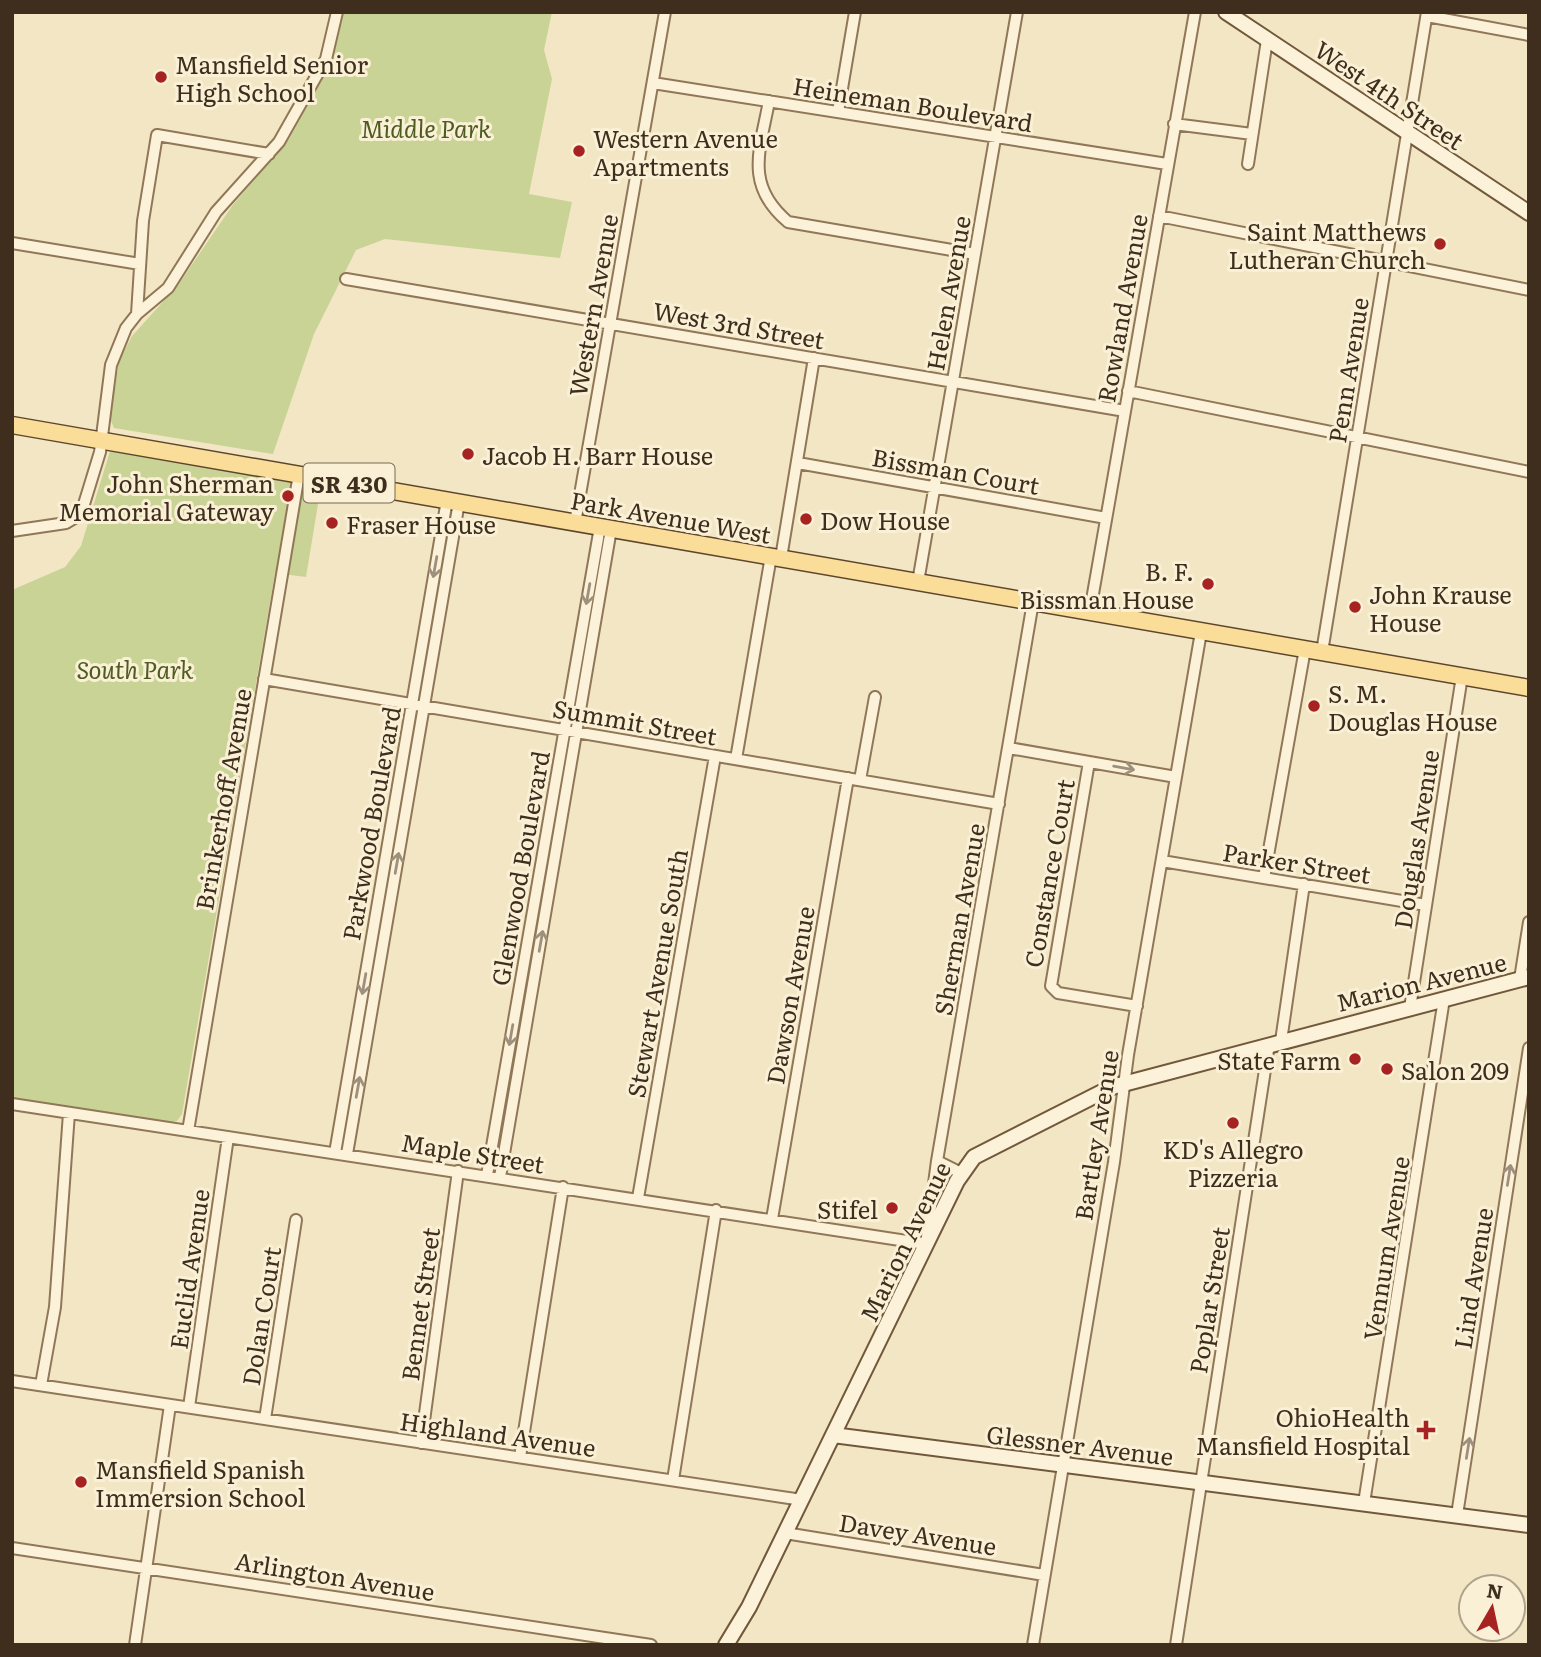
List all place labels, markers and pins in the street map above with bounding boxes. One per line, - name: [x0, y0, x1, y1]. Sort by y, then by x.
- place label: Mansfield Senior High School: [175, 46, 369, 109]
- marker: Mansfield Senior High School: [153, 69, 169, 85]
- place label: Western Avenue Apartments: [593, 120, 778, 183]
- marker: Western Avenue Apartments: [571, 143, 587, 159]
- place label: Saint Matthews Lutheran Church: [1228, 213, 1426, 276]
- marker: Saint Matthews Lutheran Church: [1432, 236, 1448, 252]
- place label: Jacob H. Barr House: [482, 437, 713, 472]
- marker: Jacob H. Barr House: [460, 446, 476, 462]
- place label: John Sherman Memorial Gateway: [58, 465, 274, 528]
- marker: John Sherman Memorial Gateway: [280, 488, 296, 504]
- place label: Dow House: [820, 502, 950, 537]
- place label: Fraser House: [346, 506, 496, 541]
- marker: Dow House: [798, 511, 814, 527]
- marker: Fraser House: [324, 515, 340, 531]
- place label: B. F. Bissman House: [1019, 553, 1194, 616]
- marker: B. F. Bissman House: [1200, 576, 1216, 592]
- place label: John Krause House: [1369, 576, 1512, 639]
- marker: John Krause House: [1347, 599, 1363, 615]
- place label: S. M. Douglas House: [1328, 675, 1497, 738]
- marker: S. M. Douglas House: [1306, 698, 1322, 714]
- place label: State Farm: [1217, 1042, 1341, 1077]
- marker: State Farm: [1347, 1051, 1363, 1067]
- place label: Salon 209: [1401, 1052, 1509, 1087]
- marker: Salon 209: [1379, 1061, 1395, 1077]
- marker: KD's Allegro Pizzeria: [1225, 1115, 1241, 1131]
- place label: KD's Allegro Pizzeria: [1162, 1131, 1304, 1194]
- place label: Stifel: [817, 1191, 878, 1226]
- marker: Stifel: [884, 1200, 900, 1216]
- place label: OhioHealth Mansfield Hospital: [1195, 1399, 1410, 1462]
- marker: OhioHealth Mansfield Hospital: [1416, 1420, 1436, 1440]
- place label: Mansfield Spanish Immersion School: [95, 1451, 306, 1514]
- marker: Mansfield Spanish Immersion School: [73, 1474, 89, 1490]

